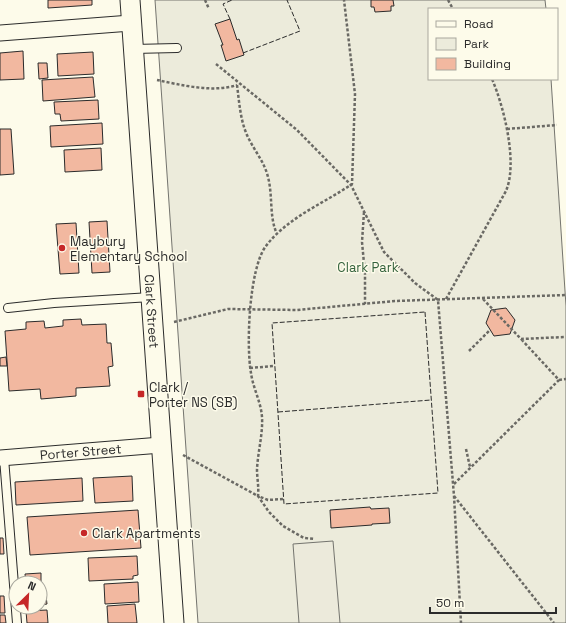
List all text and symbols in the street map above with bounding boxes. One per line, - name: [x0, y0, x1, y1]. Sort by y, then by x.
- legend: [428, 8, 558, 80]
- text: Road: [464, 16, 493, 32]
- text: Park: [464, 36, 489, 52]
- text: Building: [464, 56, 511, 72]
- place label: Maybury Elementary School: [70, 233, 187, 265]
- marker: Maybury Elementary School: [57, 243, 67, 253]
- park label: Clark Park: [337, 259, 399, 276]
- street label: Clark Street: [140, 274, 163, 349]
- place label: Clark / Porter NS (SB): [149, 379, 237, 411]
- marker: Clark / Porter NS (SB): [136, 389, 146, 399]
- street label: Porter Street: [39, 440, 122, 464]
- place label: Clark Apartments: [92, 525, 201, 542]
- marker: Clark Apartments: [79, 528, 89, 538]
- north arrow: [8, 575, 48, 615]
- text: N: [26, 578, 38, 594]
- scale bar: [430, 589, 556, 615]
- text: 50 m: [436, 595, 464, 611]

